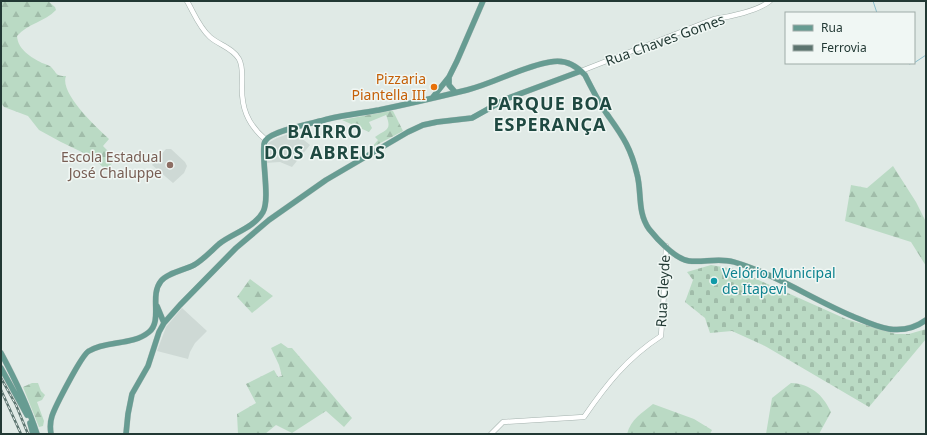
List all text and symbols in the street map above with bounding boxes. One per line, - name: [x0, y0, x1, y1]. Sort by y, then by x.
- street label: Rua Chaves Gomes: [602, 9, 728, 70]
- legend: [785, 12, 915, 64]
- text: Rua: [821, 19, 843, 36]
- text: Ferrovia: [821, 39, 867, 56]
- place label: Pizzaria Piantella III: [352, 69, 426, 104]
- marker: Pizzaria Piantella III: [429, 82, 439, 92]
- district label: PARQUE BOA ESPERANÇA: [487, 91, 613, 136]
- district label: BAIRRO DOS ABREUS: [264, 119, 386, 164]
- place label: Escola Estadual José Chaluppe: [61, 147, 162, 182]
- marker: Escola Estadual José Chaluppe: [165, 160, 175, 170]
- street label: Rua Cleyde: [651, 254, 674, 328]
- place label: Velório Municipal de Itapevi: [722, 263, 836, 298]
- marker: Velório Municipal de Itapevi: [709, 276, 719, 286]

